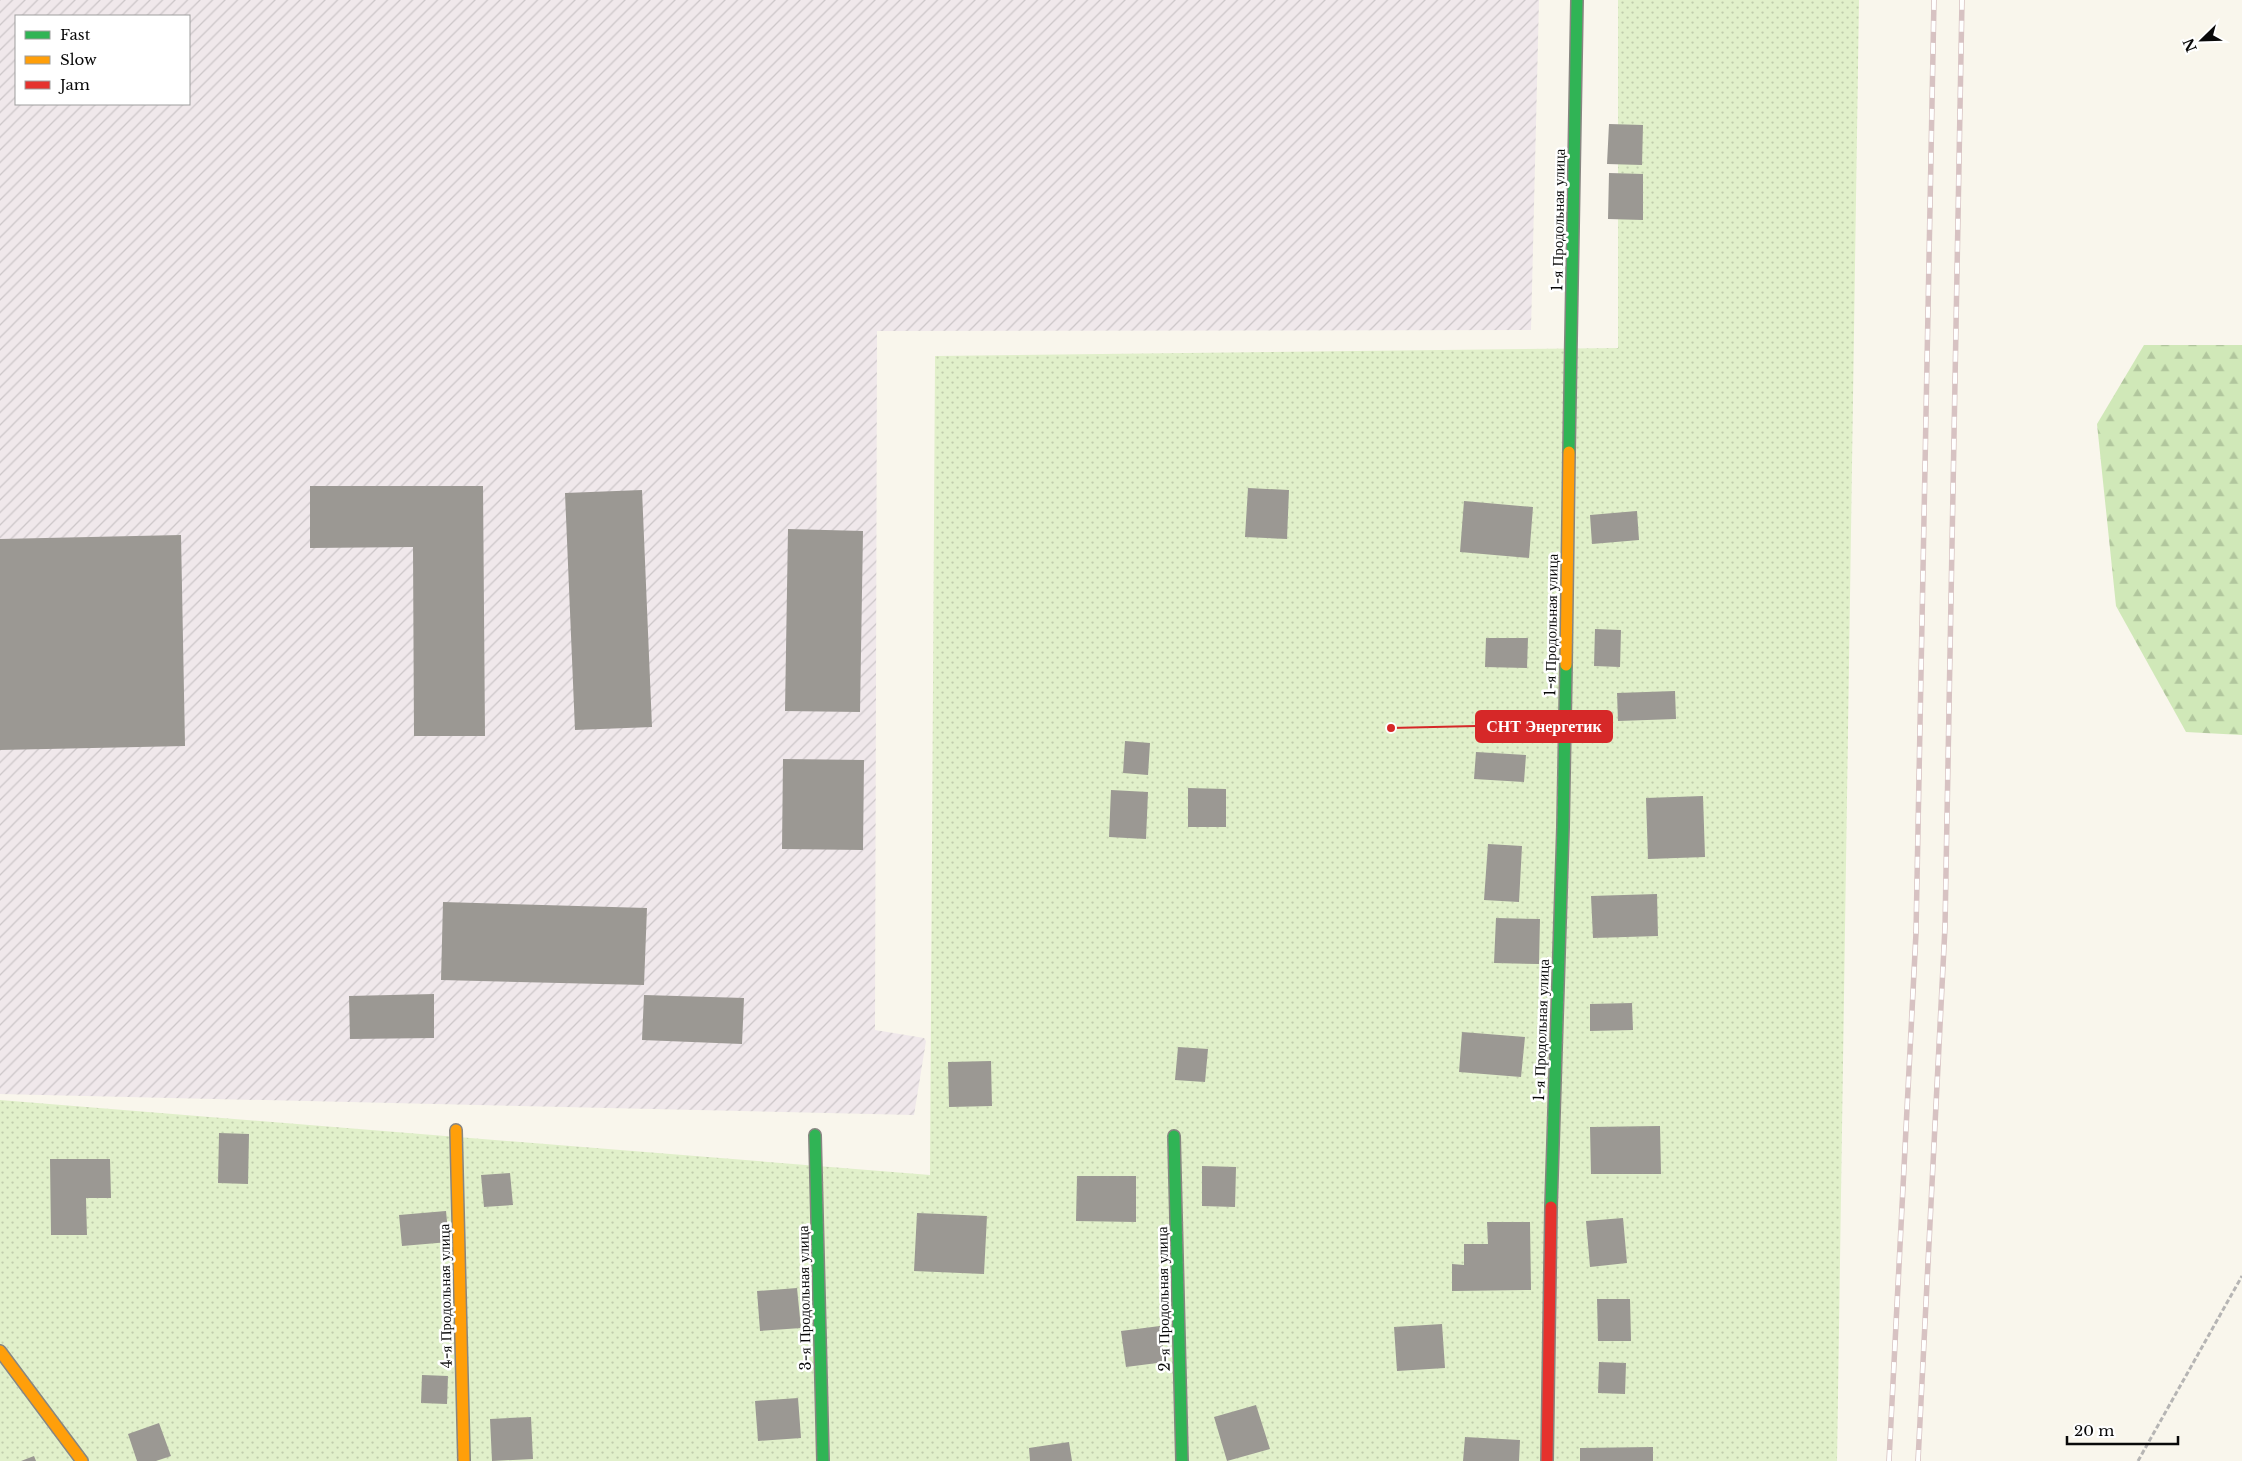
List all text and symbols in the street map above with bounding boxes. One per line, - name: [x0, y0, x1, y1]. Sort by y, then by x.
- legend: [15, 15, 190, 105]
- north arrow: [2177, 15, 2227, 65]
- text: Fast: [60, 25, 91, 44]
- text: N: [2179, 36, 2201, 55]
- text: Slow: [60, 50, 97, 69]
- text: Jam: [58, 75, 90, 94]
- street label: 1-я Продольная улица: [1547, 148, 1569, 291]
- street label: 1-я Продольная улица: [1540, 553, 1562, 696]
- callout: СНТ Энергетик: [1476, 711, 1612, 742]
- text: СНТ Энергетик: [1486, 716, 1603, 736]
- street label: 1-я Продольная улица: [1529, 958, 1553, 1102]
- street label: 4-я Продольная улица: [434, 1223, 456, 1368]
- street label: 3-я Продольная улица: [793, 1225, 815, 1371]
- street label: 2-я Продольная улица: [1152, 1226, 1174, 1372]
- scale bar: [2067, 1414, 2178, 1446]
- text: 20 m: [2074, 1421, 2114, 1440]

